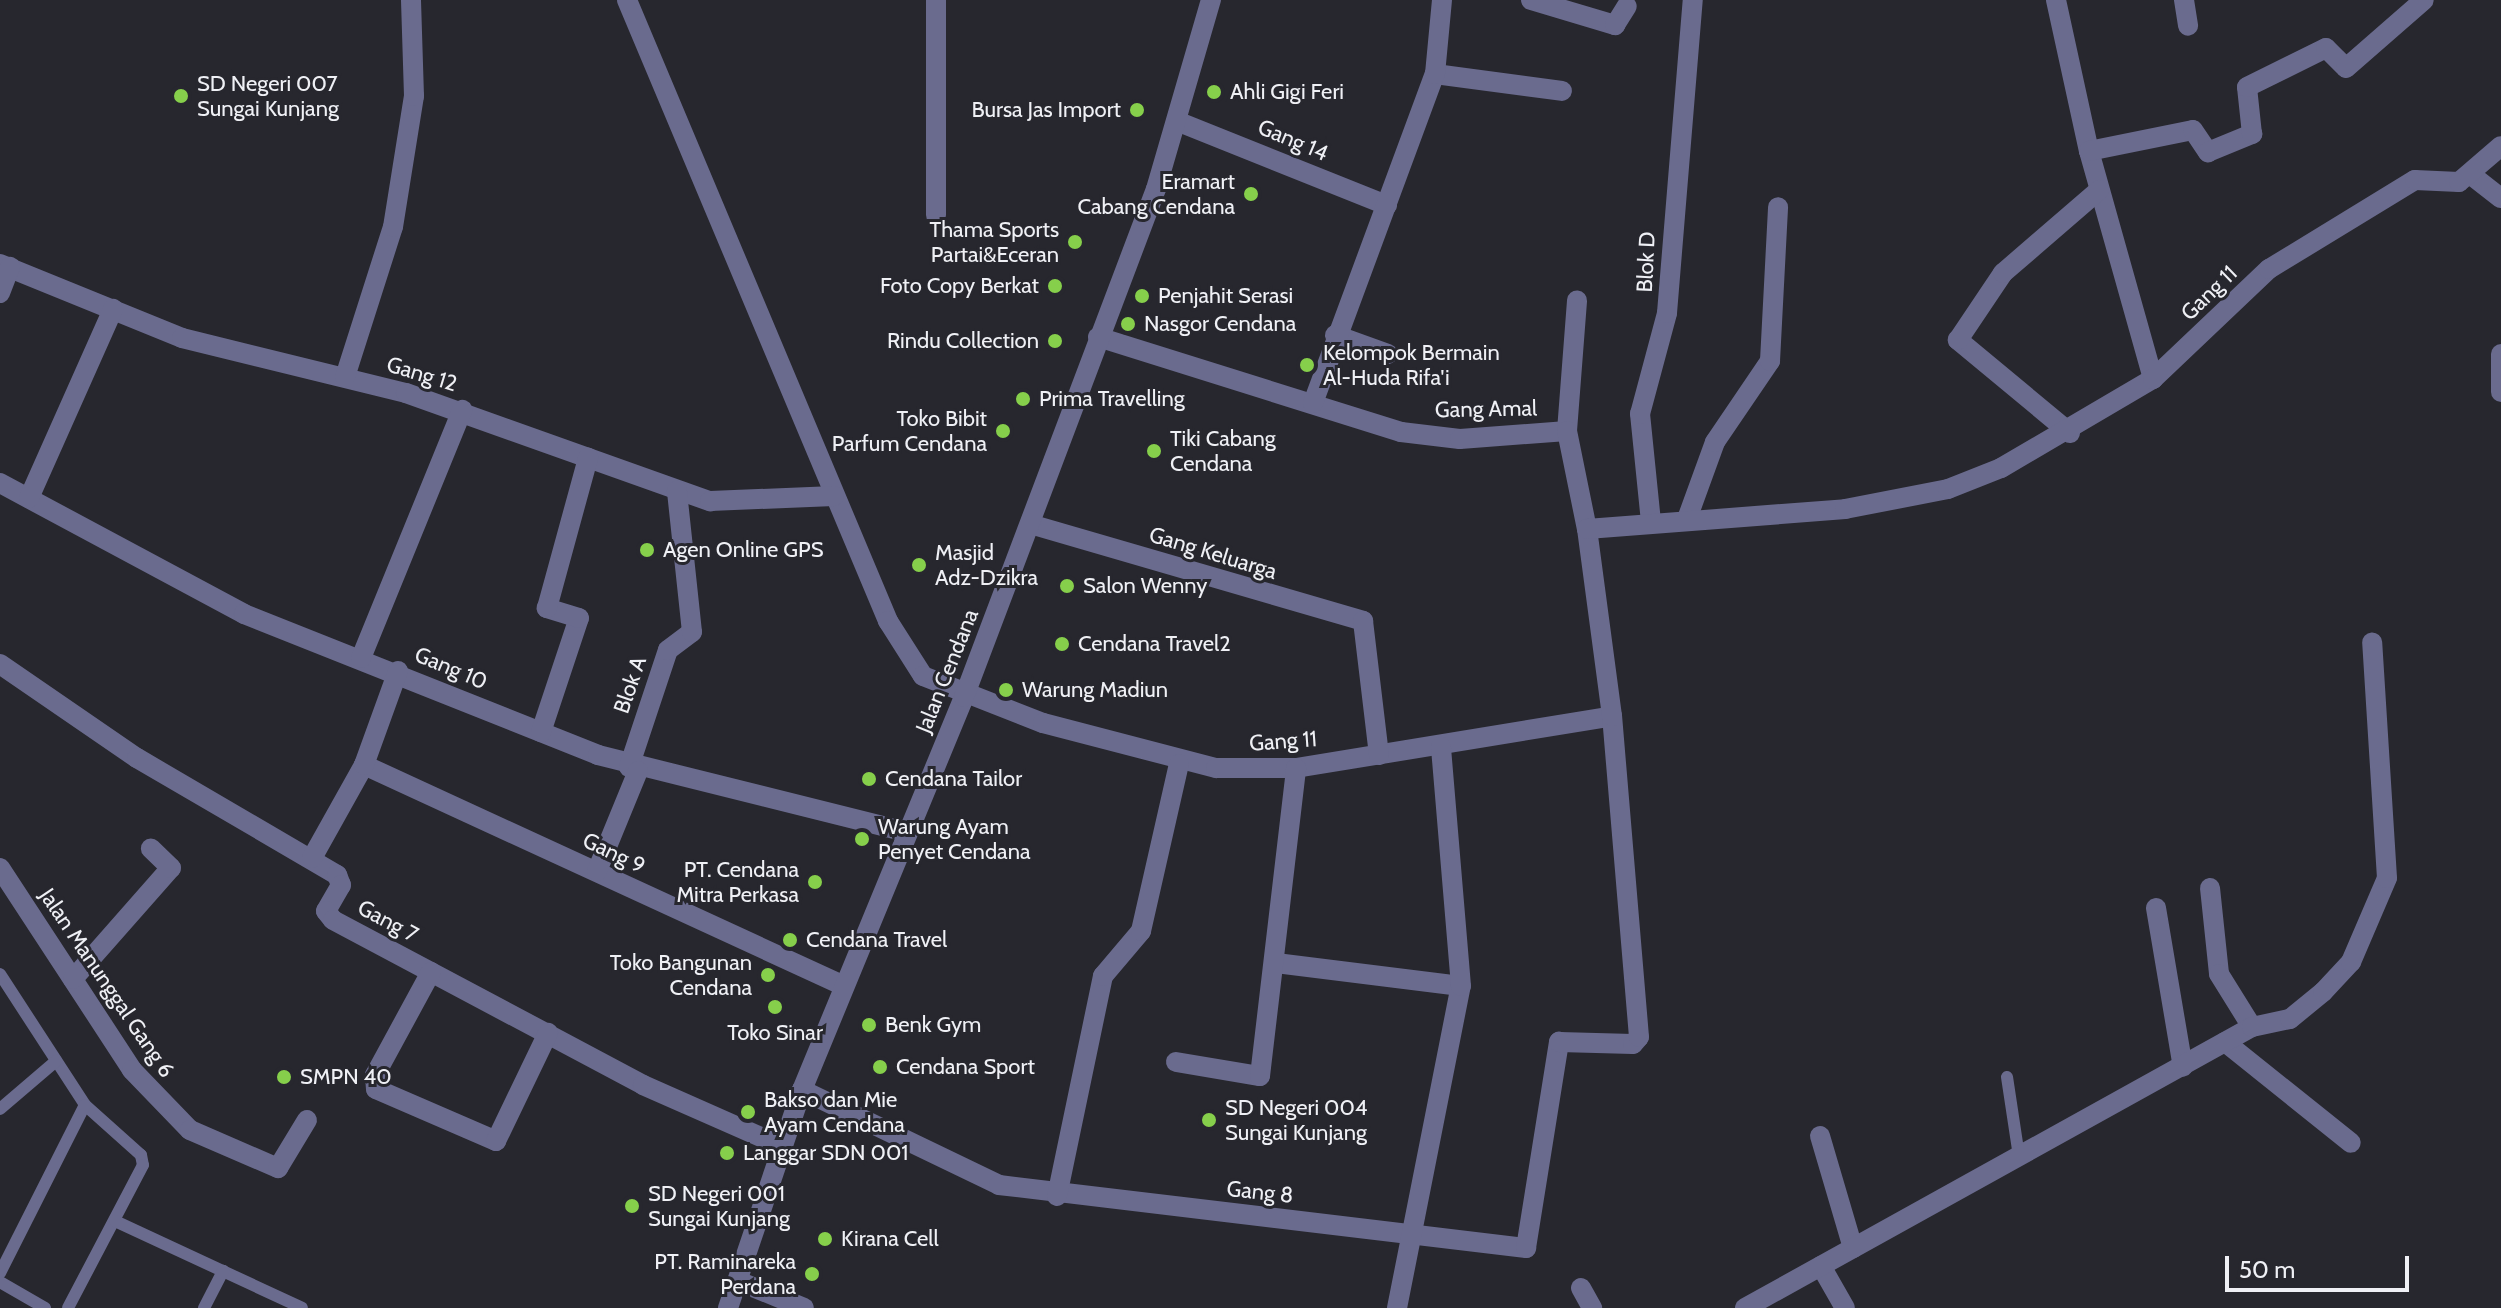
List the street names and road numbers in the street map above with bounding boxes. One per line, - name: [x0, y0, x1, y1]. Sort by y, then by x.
- street label: Gang 14: [1254, 114, 1332, 166]
- street label: Blok D: [1631, 231, 1661, 293]
- street label: Gang 11: [2175, 260, 2243, 326]
- street label: Gang 12: [384, 351, 460, 397]
- street label: Gang Amal: [1435, 395, 1537, 423]
- street label: Gang Keluarga: [1146, 521, 1280, 585]
- street label: Jalan Cendana: [910, 605, 984, 737]
- street label: Gang 10: [411, 641, 491, 695]
- street label: Blok A: [608, 653, 652, 717]
- street label: Gang 11: [1248, 725, 1318, 757]
- street label: Gang 9: [579, 827, 649, 879]
- street label: Jalan Manunggal Gang 6: [34, 884, 180, 1082]
- street label: Gang 7: [353, 894, 423, 948]
- street label: Gang 8: [1225, 1175, 1295, 1209]

